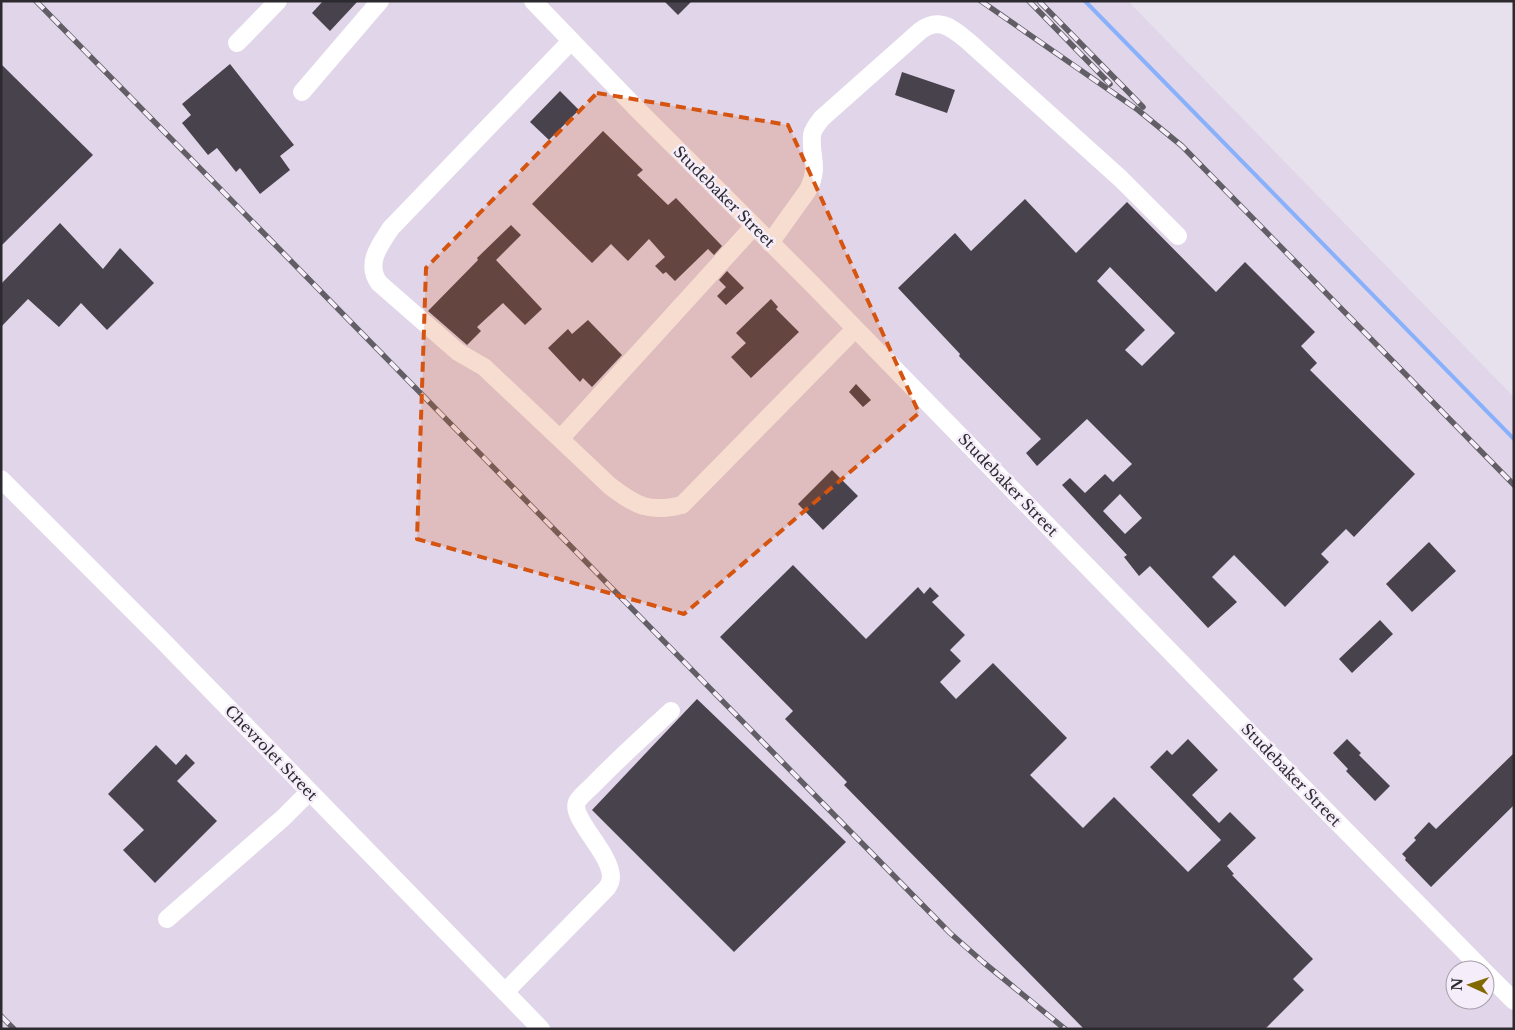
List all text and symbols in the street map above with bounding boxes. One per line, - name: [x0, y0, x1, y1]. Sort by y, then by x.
- street label: Studebaker Street: [670, 142, 779, 252]
- street label: Studebaker Street: [954, 429, 1063, 540]
- street label: Chevrolet Street: [221, 701, 322, 805]
- street label: Studebaker Street: [1237, 719, 1346, 830]
- north arrow: [1445, 960, 1495, 1010]
- text: N: [1448, 977, 1466, 991]

